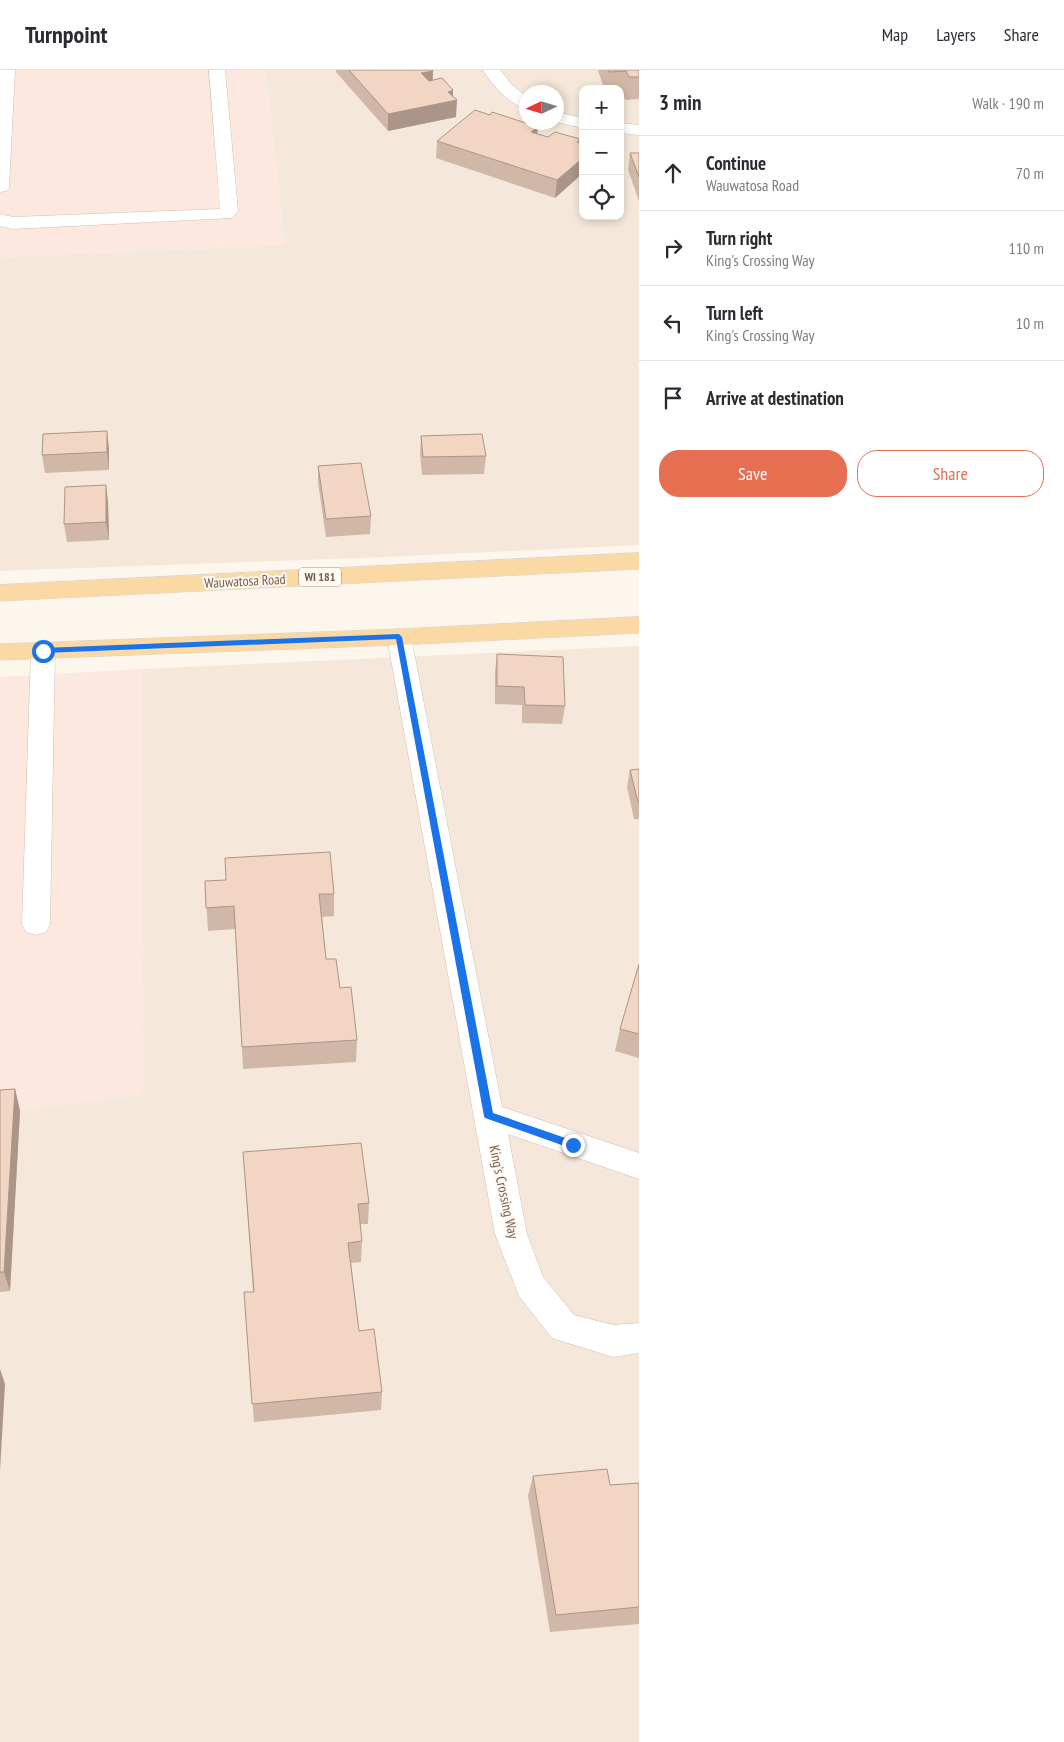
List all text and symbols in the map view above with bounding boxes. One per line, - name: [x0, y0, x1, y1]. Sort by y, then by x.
- text: Turnpoint: [25, 19, 107, 50]
- text: Map: [882, 23, 908, 46]
- text: Layers: [936, 23, 976, 46]
- text: Share: [1004, 23, 1039, 46]
- north arrow: [519, 85, 564, 130]
- map controls: [579, 85, 624, 220]
- button: +: [579, 85, 624, 130]
- text: 3 min: [659, 89, 701, 116]
- text: Walk · 190 m: [972, 93, 1044, 113]
- button: −: [579, 130, 624, 175]
- text: Continue: [706, 151, 766, 175]
- icon: ahead: [659, 159, 687, 187]
- text: 70 m: [1016, 163, 1044, 183]
- button: locate: [579, 175, 624, 220]
- text: Wauwatosa Road: [706, 175, 799, 195]
- text: Turn right: [706, 226, 772, 250]
- icon: right: [659, 234, 687, 262]
- text: 110 m: [1009, 238, 1044, 258]
- text: King's Crossing Way: [706, 250, 815, 270]
- text: Turn left: [706, 301, 763, 325]
- icon: left: [659, 309, 687, 337]
- text: 10 m: [1016, 313, 1044, 333]
- text: King's Crossing Way: [706, 325, 815, 345]
- icon: arrive: [659, 384, 687, 412]
- text: Arrive at destination: [706, 386, 844, 410]
- button: Save: [659, 450, 847, 497]
- button: Share: [857, 450, 1044, 497]
- road number: WI 181: [299, 568, 341, 586]
- street label: Wauwatosa Road: [204, 570, 286, 592]
- route start: [32, 640, 55, 663]
- route end: [562, 1134, 585, 1157]
- street label: King's Crossing Way: [485, 1144, 523, 1241]

